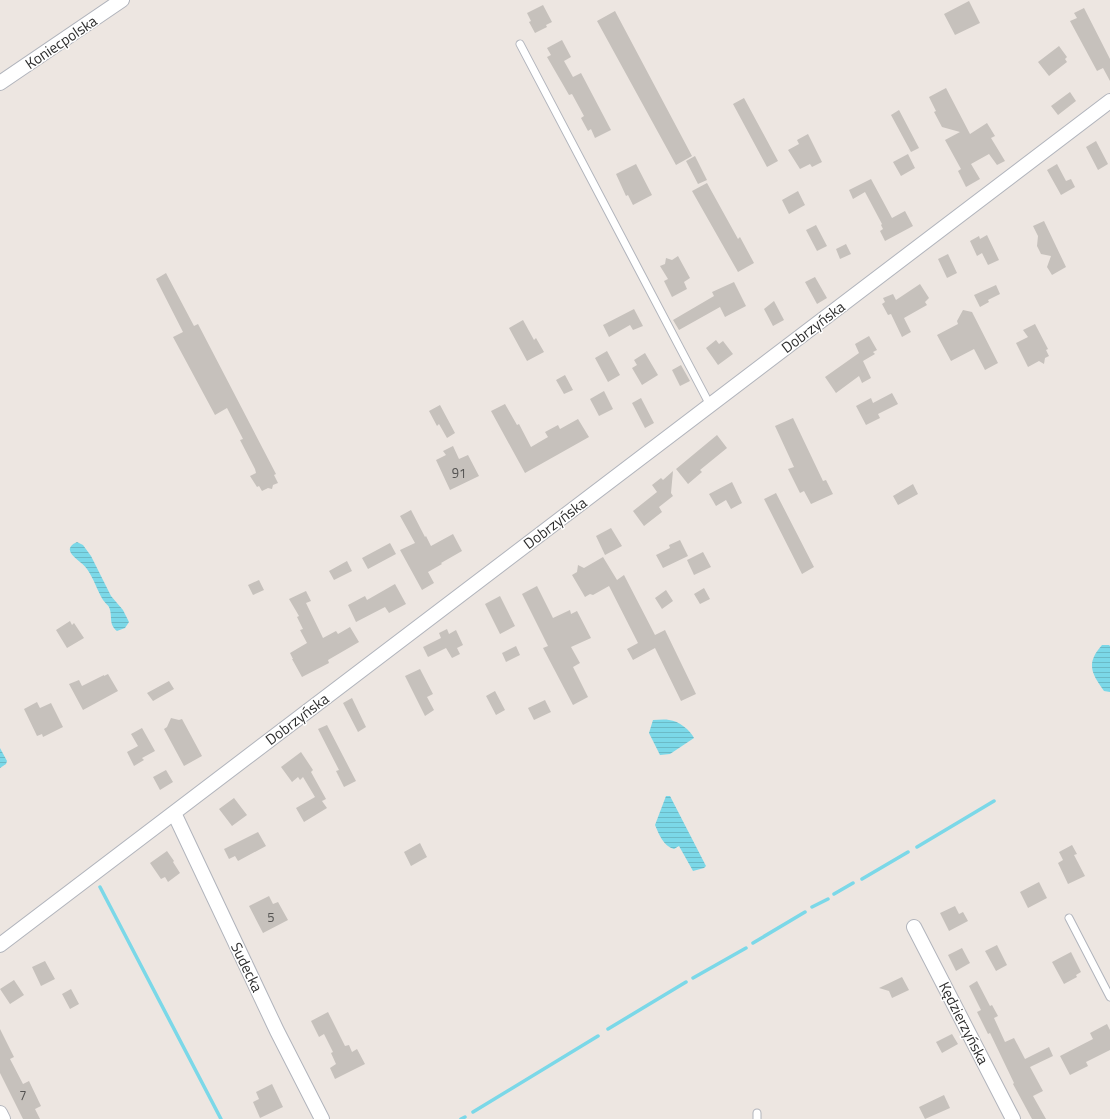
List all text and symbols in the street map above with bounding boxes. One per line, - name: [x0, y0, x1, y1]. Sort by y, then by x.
- street label: Koniecpolska: [20, 9, 102, 75]
- street label: Dobrzyńska: [776, 295, 850, 359]
- house number: 91: [452, 463, 466, 483]
- street label: Dobrzyńska: [518, 491, 592, 555]
- street label: Dobrzyńska: [260, 687, 334, 751]
- house number: 5: [267, 907, 275, 927]
- street label: Sudecka: [225, 938, 269, 996]
- street label: Kędzierzyńska: [933, 977, 995, 1069]
- house number: 7: [19, 1085, 27, 1105]

